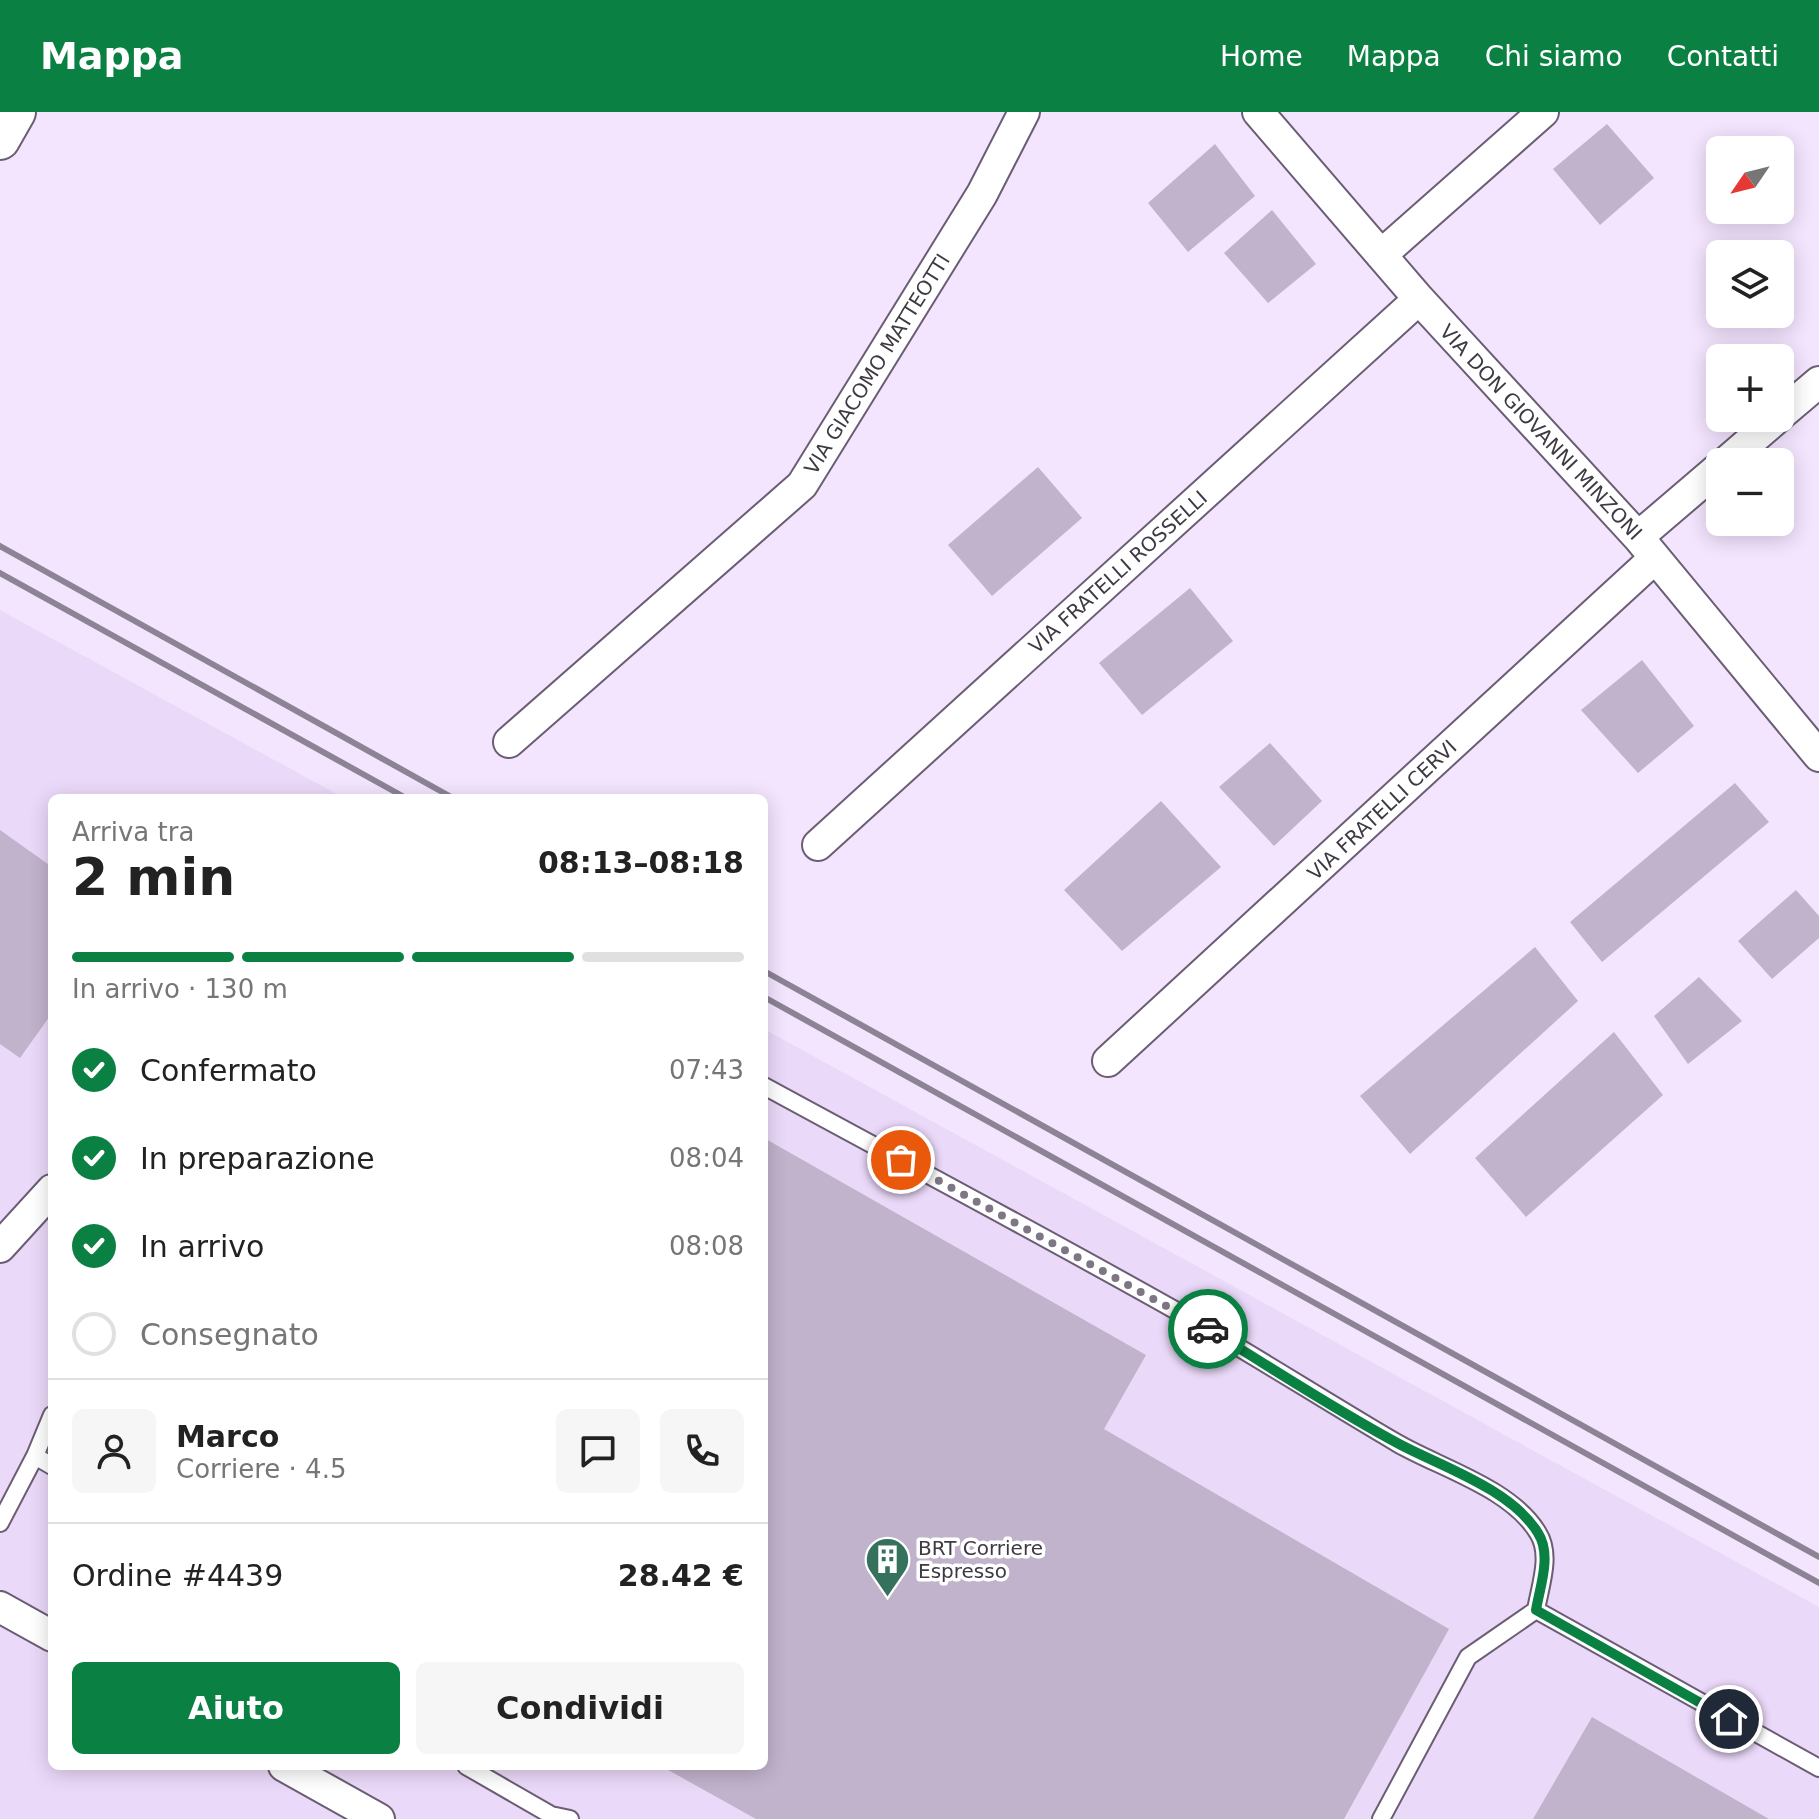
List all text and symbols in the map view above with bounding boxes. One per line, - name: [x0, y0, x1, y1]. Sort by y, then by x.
- text: Mappa: [40, 34, 184, 78]
- text: Home: [1220, 40, 1303, 73]
- text: Mappa: [1347, 40, 1441, 73]
- text: Chi siamo: [1485, 40, 1623, 73]
- text: Contatti: [1667, 40, 1779, 73]
- north arrow: [1706, 136, 1794, 224]
- map controls: [1706, 136, 1794, 536]
- button: layers: [1706, 240, 1794, 328]
- street label: VIA GIACOMO MATTEOTTI: [799, 249, 955, 479]
- street label: VIA DON GIOVANNI MINZONI: [1435, 319, 1647, 545]
- button: +: [1706, 344, 1794, 432]
- button: −: [1706, 448, 1794, 536]
- street label: VIA FRATELLI ROSSELLI: [1024, 486, 1212, 658]
- street label: VIA FRATELLI CERVI: [1303, 735, 1461, 885]
- text: Arriva tra: [72, 817, 194, 847]
- text: 08:13–08:18: [538, 845, 744, 880]
- text: 2 min: [72, 847, 235, 907]
- text: In arrivo · 130 m: [72, 974, 288, 1004]
- icon: check: [72, 1048, 116, 1092]
- text: Confermato: [140, 1053, 317, 1088]
- text: 07:43: [669, 1055, 744, 1085]
- pin: [867, 1126, 935, 1194]
- icon: check: [72, 1136, 116, 1180]
- icon: bag: [879, 1138, 923, 1182]
- text: In preparazione: [140, 1141, 375, 1176]
- text: 08:04: [669, 1143, 744, 1173]
- icon: check: [72, 1224, 116, 1268]
- text: In arrivo: [140, 1229, 264, 1264]
- text: 08:08: [669, 1231, 744, 1261]
- courier: [1168, 1289, 1248, 1369]
- icon: car: [1186, 1307, 1230, 1351]
- text: Consegnato: [140, 1317, 319, 1352]
- button: person: [72, 1409, 156, 1493]
- button: chat: [556, 1409, 640, 1493]
- button: phone: [660, 1409, 744, 1493]
- text: Marco: [176, 1419, 279, 1454]
- text: Corriere · 4.5: [176, 1454, 346, 1484]
- building icon: BRT Corriere Espresso: [863, 1535, 911, 1598]
- place label: BRT Corriere Espresso: [918, 1536, 1043, 1583]
- text: Ordine #4439: [72, 1558, 283, 1593]
- text: 28.42 €: [618, 1558, 744, 1593]
- button: Aiuto: [72, 1662, 400, 1754]
- button: Condividi: [416, 1662, 744, 1754]
- pin: [1695, 1685, 1763, 1753]
- icon: home: [1707, 1697, 1751, 1741]

